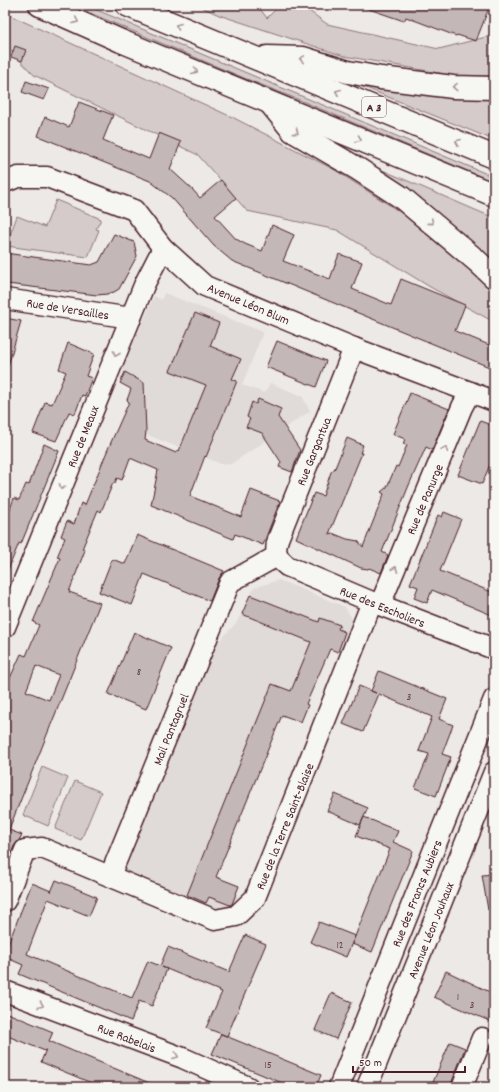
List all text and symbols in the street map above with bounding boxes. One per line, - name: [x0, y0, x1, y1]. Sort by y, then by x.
- one-way arrow: [71, 16, 79, 24]
- one-way arrow: [175, 23, 183, 31]
- one-way arrow: [299, 55, 305, 64]
- one-way arrow: [192, 67, 199, 75]
- one-way arrow: [452, 83, 458, 92]
- one-way arrow: [335, 89, 343, 97]
- road number: A 3: [362, 97, 386, 117]
- one-way arrow: [292, 127, 299, 134]
- one-way arrow: [354, 134, 362, 142]
- one-way arrow: [455, 139, 462, 147]
- one-way arrow: [426, 218, 434, 225]
- street label: Avenue Léon Blum: [204, 279, 292, 331]
- street label: Rue de Versailles: [25, 295, 110, 326]
- one-way arrow: [112, 350, 120, 357]
- street label: Rue de Meaux: [63, 403, 105, 471]
- street label: Rue Gargantua: [293, 414, 338, 489]
- one-way arrow: [440, 446, 448, 453]
- street label: Rue de Panurge: [403, 461, 450, 538]
- one-way arrow: [58, 484, 66, 491]
- one-way arrow: [390, 566, 398, 573]
- street label: Rue des Escholiers: [336, 583, 428, 634]
- house number: 8: [137, 665, 141, 681]
- house number: 3: [407, 690, 412, 706]
- street label: Mail Pantagruel: [149, 691, 195, 769]
- street label: Rue de la Terre Saint-Blaise: [252, 760, 321, 893]
- street label: Rue des Francs Aubiers: [388, 838, 448, 950]
- street label: Avenue Léon Jouhaux: [404, 880, 460, 982]
- house number: 12: [336, 938, 344, 954]
- house number: 1: [457, 990, 459, 1006]
- house number: 3: [470, 998, 475, 1014]
- one-way arrow: [38, 1000, 45, 1008]
- street label: Rue Rabelais: [94, 1019, 158, 1059]
- scale bar: [353, 1048, 465, 1074]
- one-way arrow: [173, 1052, 180, 1060]
- text: 50 m: [359, 1055, 382, 1072]
- house number: 15: [264, 1058, 272, 1074]

